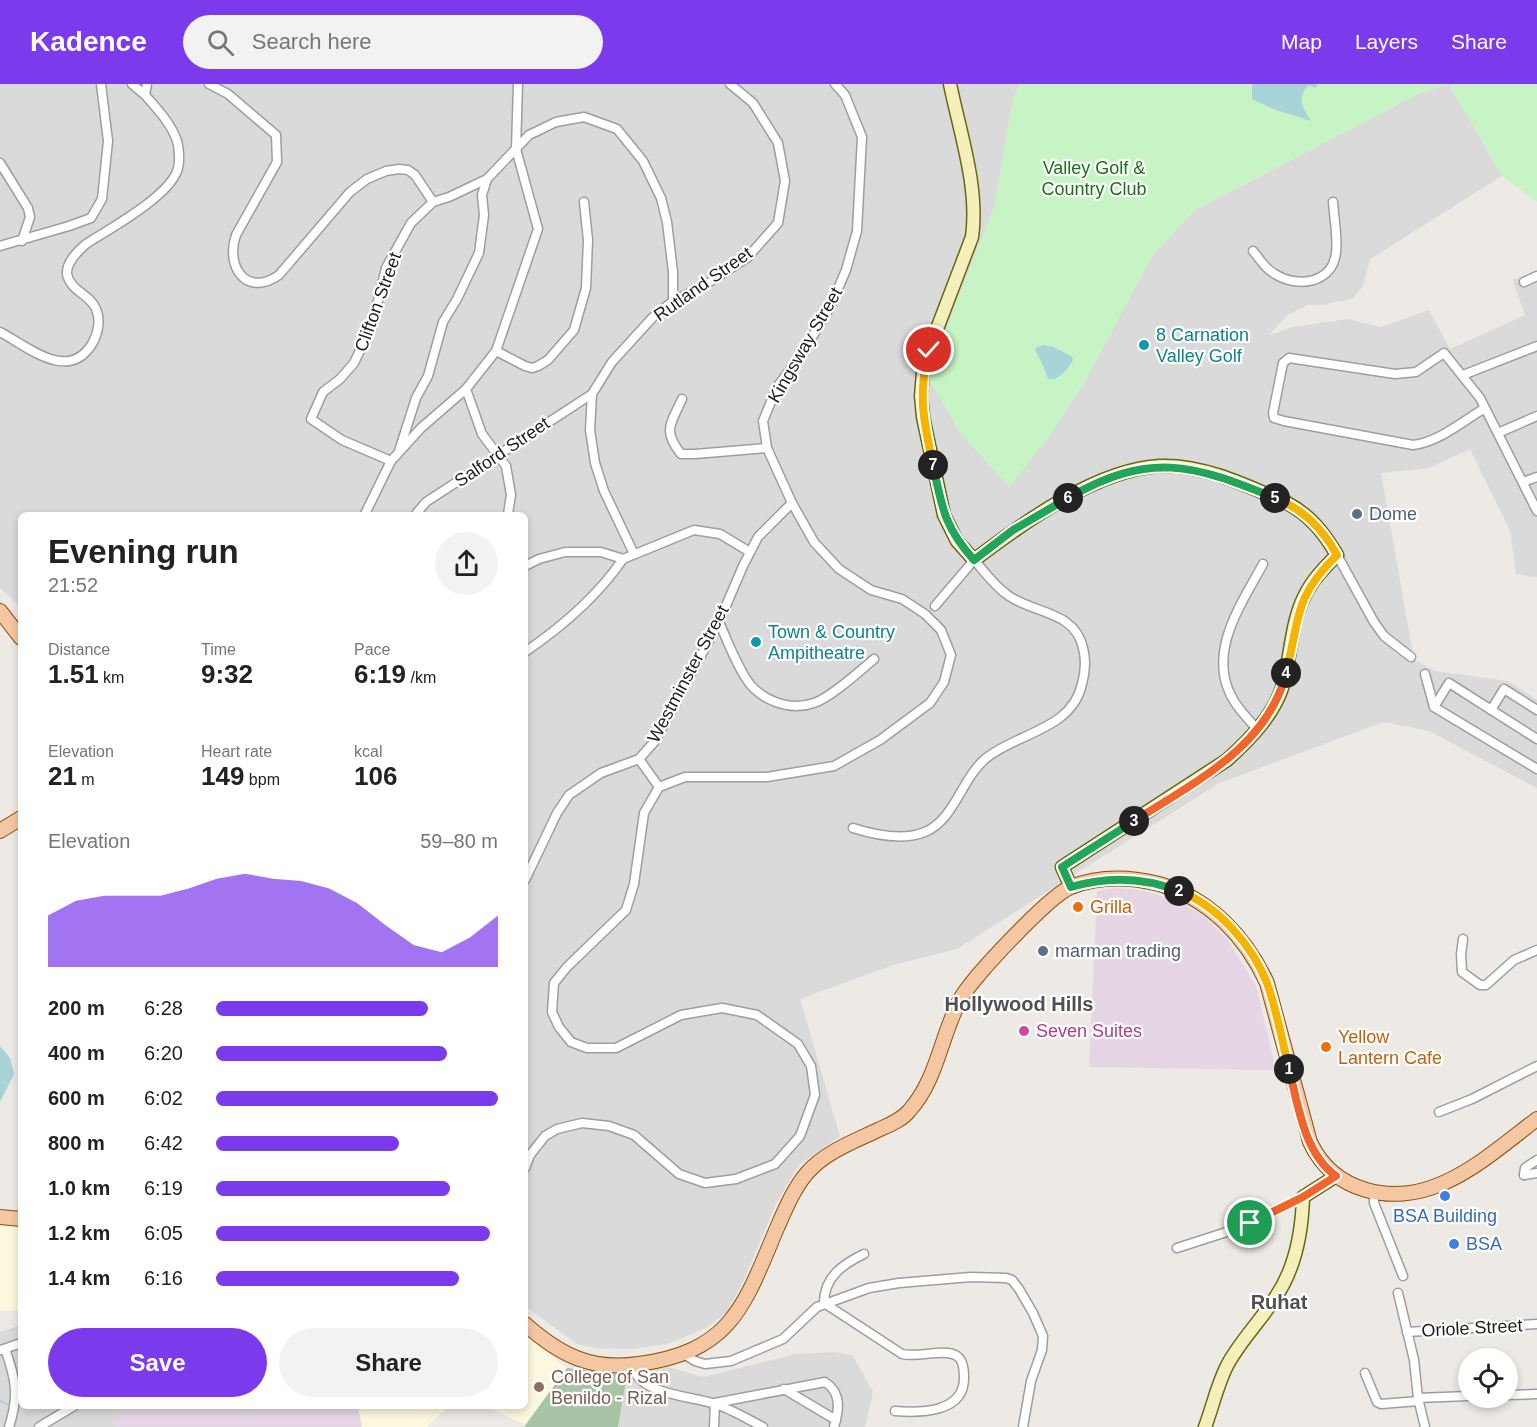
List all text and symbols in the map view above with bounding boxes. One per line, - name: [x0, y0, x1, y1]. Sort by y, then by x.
- search box: [183, 15, 603, 69]
- text: Kadence: [30, 26, 147, 57]
- icon: search: [204, 26, 237, 59]
- text: Search here: [252, 29, 372, 54]
- text: Map: [1281, 30, 1322, 53]
- text: Layers: [1355, 30, 1418, 53]
- text: Share: [1451, 30, 1507, 53]
- park label: Valley Golf & Country Club: [1041, 158, 1147, 199]
- street label: Rutland Street: [650, 243, 756, 325]
- street label: Clifton Street: [351, 250, 405, 354]
- street label: Kingsway Street: [764, 284, 846, 406]
- pin: [903, 324, 954, 375]
- place label: 8 Carnation Valley Golf: [1156, 325, 1249, 366]
- icon: check: [912, 333, 945, 366]
- marker: 8 Carnation Valley Golf: [1137, 338, 1151, 352]
- street label: Salford Street: [451, 413, 553, 491]
- pin: 7: [918, 450, 948, 480]
- text: 7: [929, 456, 937, 473]
- pin: 6: [1053, 483, 1083, 513]
- pin: 5: [1260, 483, 1290, 513]
- text: 6: [1064, 489, 1072, 506]
- text: 5: [1271, 489, 1279, 506]
- place label: Dome: [1369, 504, 1417, 524]
- marker: Dome: [1350, 507, 1364, 521]
- button: share: [435, 532, 498, 595]
- text: Evening run: [48, 533, 239, 570]
- text: 21:52: [48, 574, 98, 596]
- street label: Westminster Street: [643, 602, 733, 746]
- place label: Town & Country Ampitheatre: [768, 622, 895, 663]
- marker: Town & Country Ampitheatre: [749, 635, 763, 649]
- text: Distance: [48, 641, 110, 658]
- text: Time: [201, 641, 236, 658]
- text: Pace: [354, 641, 390, 658]
- pin: 4: [1271, 658, 1301, 688]
- text: 1.51: [48, 659, 99, 689]
- text: 9:32: [201, 659, 253, 689]
- text: 6:19: [354, 659, 406, 689]
- text: 4: [1282, 664, 1290, 681]
- text: km: [99, 669, 124, 686]
- text: /km: [406, 669, 436, 686]
- text: Elevation: [48, 743, 114, 760]
- text: Heart rate: [201, 743, 272, 760]
- text: kcal: [354, 743, 382, 760]
- text: 21: [48, 761, 77, 791]
- text: 149: [201, 761, 244, 791]
- text: 106: [354, 761, 397, 791]
- text: m: [77, 771, 95, 788]
- text: bpm: [244, 771, 280, 788]
- pin: 3: [1119, 806, 1149, 836]
- text: 3: [1130, 812, 1138, 829]
- text: Elevation: [48, 830, 130, 852]
- text: 59–80 m: [420, 830, 498, 852]
- pin: 2: [1164, 876, 1194, 906]
- text: 2: [1175, 882, 1183, 899]
- place label: Grilla: [1090, 897, 1133, 917]
- marker: Grilla: [1071, 900, 1085, 914]
- place label: marman trading: [1055, 941, 1181, 961]
- marker: marman trading: [1036, 944, 1050, 958]
- district label: Hollywood Hills: [945, 993, 1093, 1015]
- text: 200 m: [48, 997, 105, 1019]
- text: 6:28: [144, 997, 183, 1019]
- place label: Seven Suites: [1036, 1021, 1142, 1041]
- marker: Seven Suites: [1017, 1024, 1031, 1038]
- place label: Yellow Lantern Cafe: [1338, 1027, 1442, 1068]
- marker: Yellow Lantern Cafe: [1319, 1040, 1333, 1054]
- text: 400 m: [48, 1042, 105, 1064]
- text: 6:20: [144, 1042, 183, 1064]
- pin: 1: [1274, 1054, 1304, 1084]
- text: 1: [1285, 1060, 1293, 1077]
- text: 600 m: [48, 1087, 105, 1109]
- text: 6:02: [144, 1087, 183, 1109]
- text: 800 m: [48, 1132, 105, 1154]
- text: 6:42: [144, 1132, 183, 1154]
- text: 1.0 km: [48, 1177, 110, 1199]
- text: 6:19: [144, 1177, 183, 1199]
- marker: BSA Building: [1438, 1189, 1452, 1203]
- pin: [1224, 1197, 1275, 1248]
- icon: arrive: [1233, 1206, 1266, 1239]
- place label: BSA Building: [1393, 1206, 1497, 1226]
- text: 1.2 km: [48, 1222, 110, 1244]
- text: 6:05: [144, 1222, 183, 1244]
- place label: BSA: [1466, 1234, 1502, 1254]
- marker: BSA: [1447, 1237, 1461, 1251]
- text: 1.4 km: [48, 1267, 110, 1289]
- text: 6:16: [144, 1267, 183, 1289]
- district label: Ruhat: [1251, 1291, 1308, 1313]
- street label: Oriole Street: [1421, 1315, 1523, 1341]
- button: Save: [48, 1328, 267, 1397]
- button: Share: [279, 1328, 498, 1397]
- map controls: [1458, 1348, 1518, 1408]
- button: locate: [1458, 1348, 1518, 1408]
- place label: College of San Benildo - Rizal: [551, 1367, 669, 1408]
- marker: College of San Benildo - Rizal: [532, 1380, 546, 1394]

